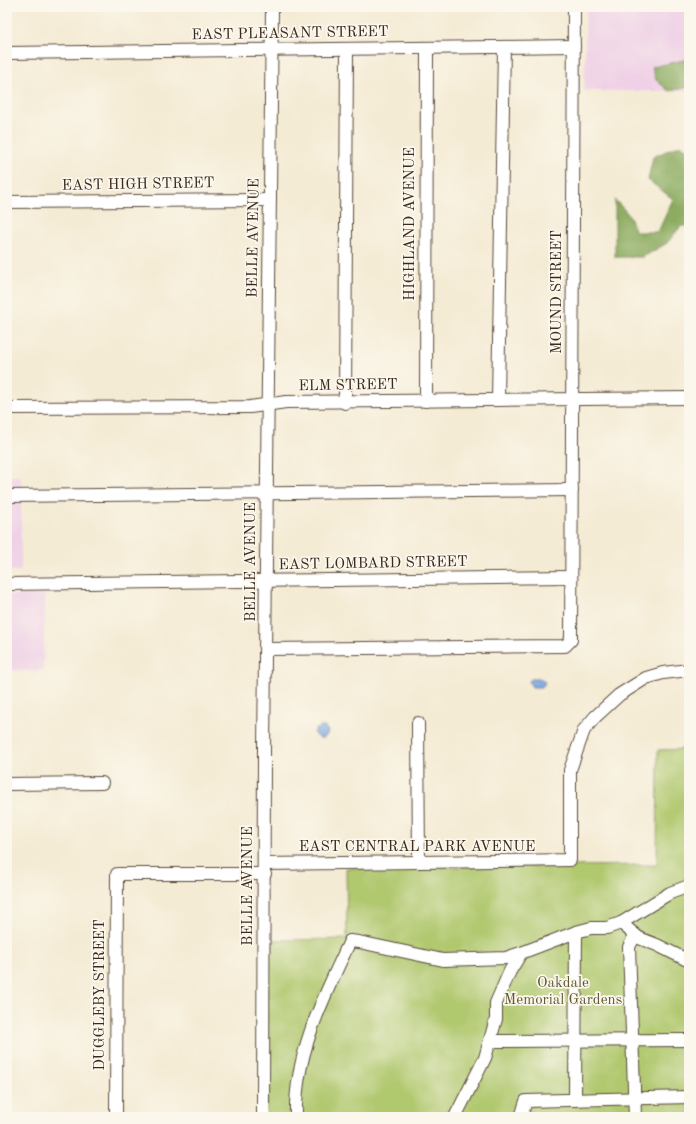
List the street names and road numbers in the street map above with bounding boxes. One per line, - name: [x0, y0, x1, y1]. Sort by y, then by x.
- street label: EAST PLEASANT STREET: [191, 25, 389, 43]
- street label: HIGHLAND AVENUE: [403, 147, 418, 301]
- street label: EAST HIGH STREET: [62, 176, 214, 194]
- street label: BELLE AVENUE: [245, 178, 263, 298]
- street label: MOUND STREET: [550, 230, 565, 354]
- street label: ELM STREET: [298, 378, 398, 394]
- street label: BELLE AVENUE: [244, 502, 259, 622]
- street label: EAST LOMBARD STREET: [278, 555, 468, 573]
- street label: BELLE AVENUE: [241, 826, 256, 946]
- street label: EAST CENTRAL PARK AVENUE: [299, 840, 535, 855]
- street label: DUGGLEBY STREET: [93, 919, 108, 1071]

